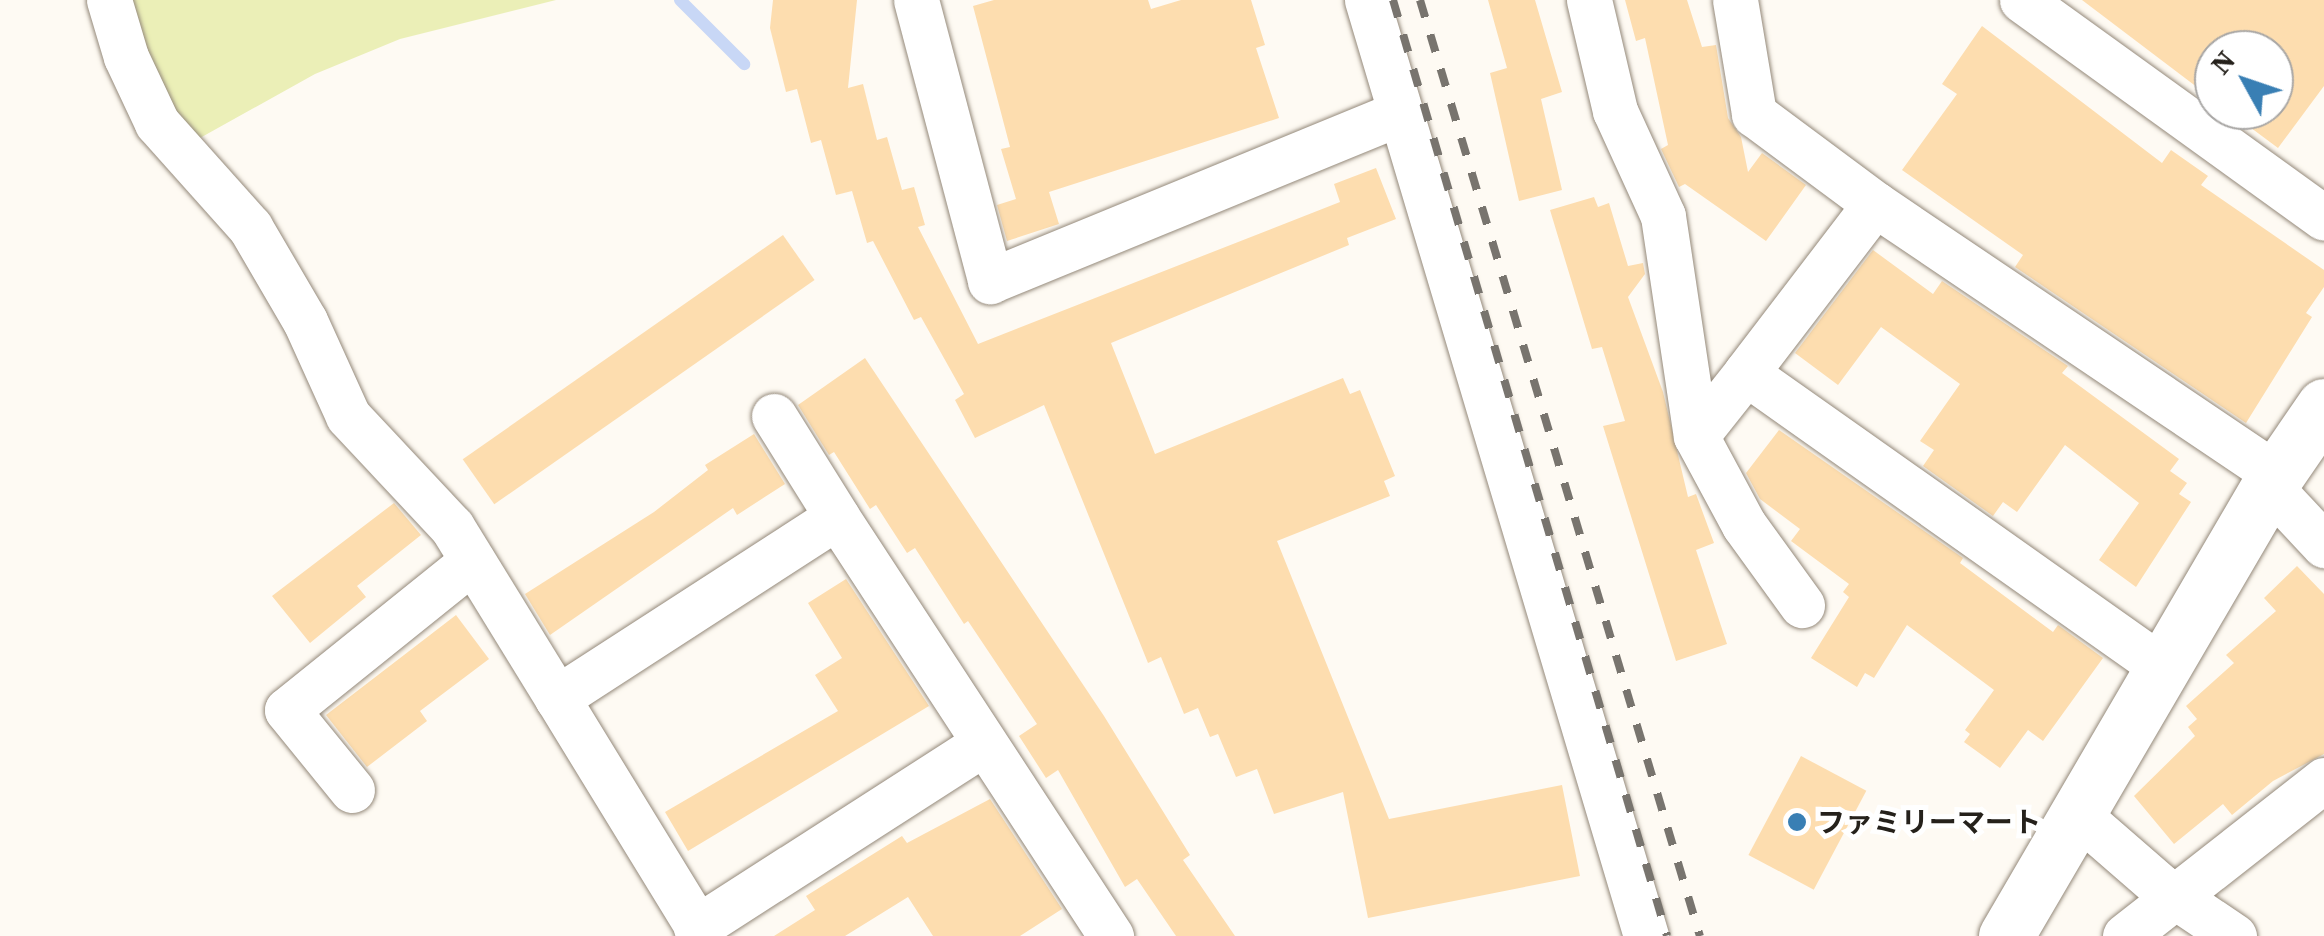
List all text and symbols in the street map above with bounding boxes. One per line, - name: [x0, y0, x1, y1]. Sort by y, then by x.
- north arrow: [2194, 30, 2294, 130]
- text: N: [2201, 42, 2244, 82]
- place label: ファミリーマート: [1817, 805, 2041, 839]
- marker: ファミリーマート: [1786, 811, 1808, 833]

